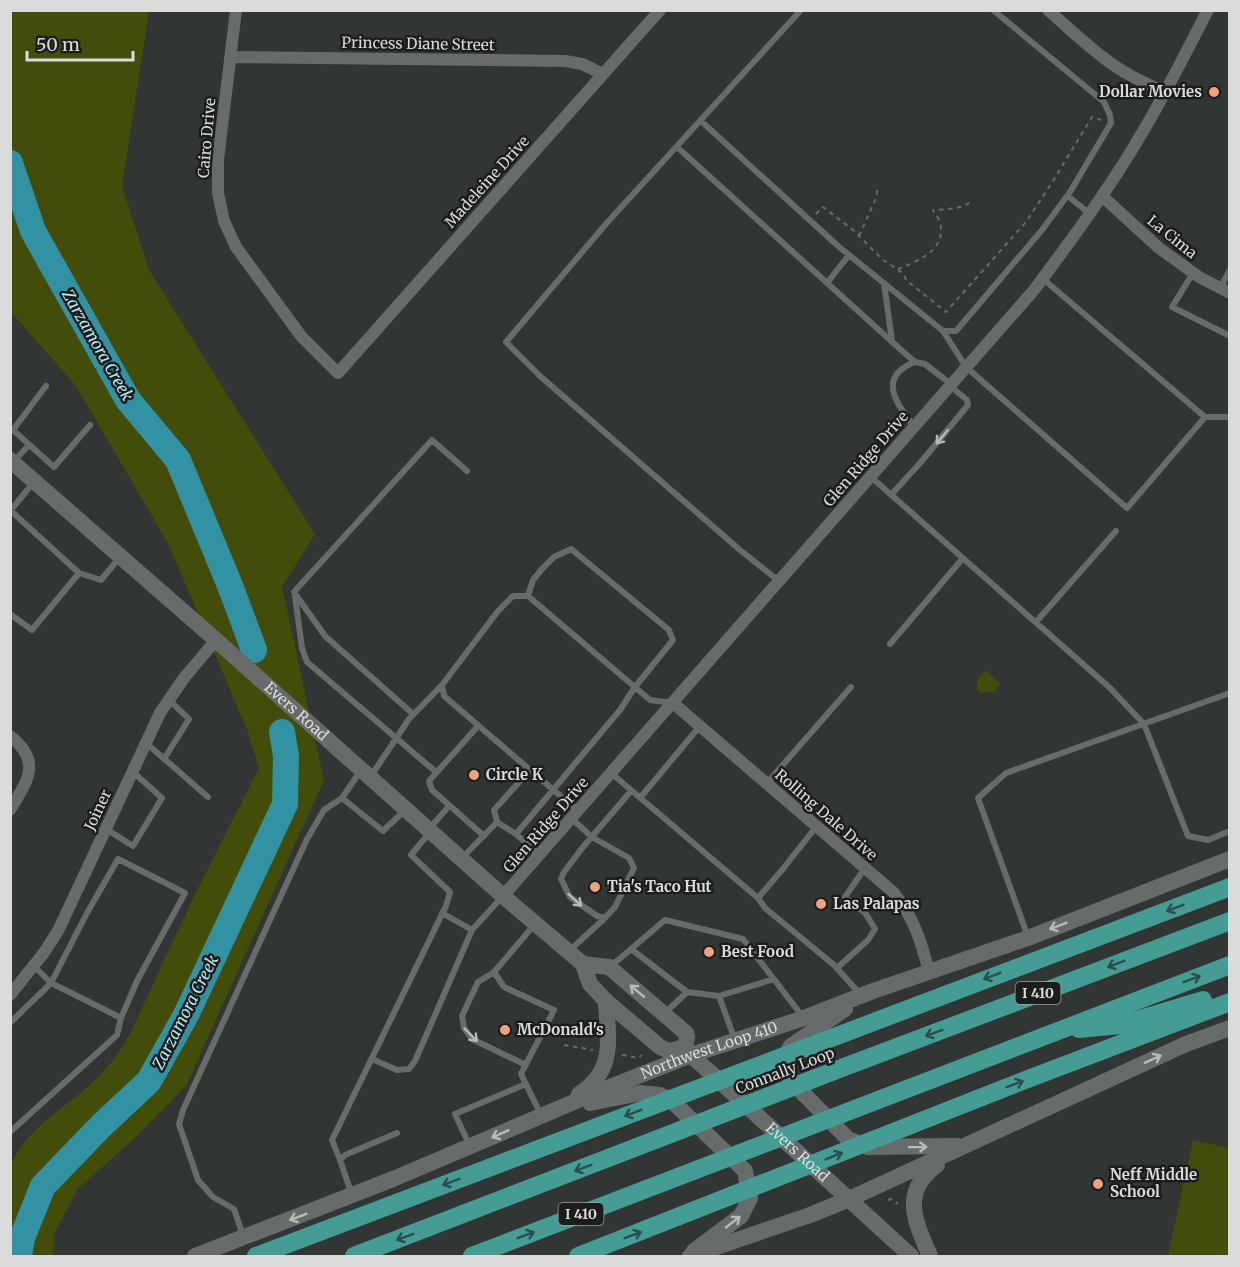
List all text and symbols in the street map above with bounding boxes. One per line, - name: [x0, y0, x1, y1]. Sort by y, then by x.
- scale bar: [27, 24, 134, 62]
- text: 50 m: [36, 33, 80, 56]
- street label: Princess Diane Street: [341, 33, 495, 54]
- place label: Dollar Movies: [1099, 82, 1202, 101]
- marker: Dollar Movies: [1207, 85, 1221, 99]
- street label: Cairo Drive: [194, 97, 219, 179]
- street label: Madeleine Drive: [440, 132, 533, 232]
- street label: La Cima: [1144, 211, 1201, 262]
- water label: Zarzamora Creek: [58, 285, 138, 404]
- street label: Glen Ridge Drive: [819, 407, 912, 510]
- one-way arrow: [936, 429, 949, 445]
- street label: Evers Road: [261, 678, 332, 745]
- place label: Circle K: [486, 765, 544, 784]
- street label: Rolling Dale Drive: [771, 765, 882, 865]
- marker: Circle K: [467, 768, 481, 782]
- street label: Glen Ridge Drive: [499, 773, 592, 876]
- street label: Joiner: [79, 786, 115, 834]
- place label: Tia's Taco Hut: [607, 877, 712, 896]
- marker: Tia's Taco Hut: [588, 880, 602, 894]
- one-way arrow: [568, 893, 583, 907]
- place label: Las Palapas: [833, 894, 920, 913]
- marker: Las Palapas: [814, 897, 828, 911]
- one-way arrow: [1166, 903, 1185, 914]
- one-way arrow: [1049, 921, 1068, 932]
- place label: Best Food: [721, 942, 794, 961]
- marker: Best Food: [702, 945, 716, 959]
- water label: Zarzamora Creek: [147, 952, 222, 1073]
- one-way arrow: [1107, 959, 1126, 970]
- one-way arrow: [983, 972, 1002, 983]
- one-way arrow: [1182, 973, 1201, 984]
- road number: I 410: [1016, 982, 1060, 1004]
- one-way arrow: [629, 984, 645, 997]
- street label: Northwest Loop 410: [638, 1017, 780, 1083]
- place label: McDonald's: [517, 1020, 604, 1039]
- marker: McDonald's: [498, 1023, 512, 1037]
- one-way arrow: [464, 1028, 479, 1043]
- one-way arrow: [925, 1028, 943, 1039]
- street label: Connally Loop: [733, 1043, 837, 1098]
- one-way arrow: [1143, 1052, 1161, 1064]
- one-way arrow: [1005, 1078, 1024, 1089]
- one-way arrow: [625, 1108, 643, 1119]
- street label: Evers Road: [762, 1118, 833, 1186]
- one-way arrow: [492, 1129, 510, 1140]
- one-way arrow: [907, 1141, 927, 1153]
- one-way arrow: [824, 1150, 842, 1161]
- one-way arrow: [575, 1163, 593, 1174]
- place label: Neff Middle School: [1110, 1165, 1197, 1201]
- one-way arrow: [442, 1177, 461, 1188]
- marker: Neff Middle School: [1091, 1177, 1105, 1191]
- road number: I 410: [558, 1203, 604, 1225]
- one-way arrow: [289, 1212, 307, 1223]
- one-way arrow: [725, 1215, 741, 1228]
- one-way arrow: [517, 1229, 535, 1240]
- one-way arrow: [623, 1229, 642, 1240]
- one-way arrow: [397, 1232, 415, 1243]

